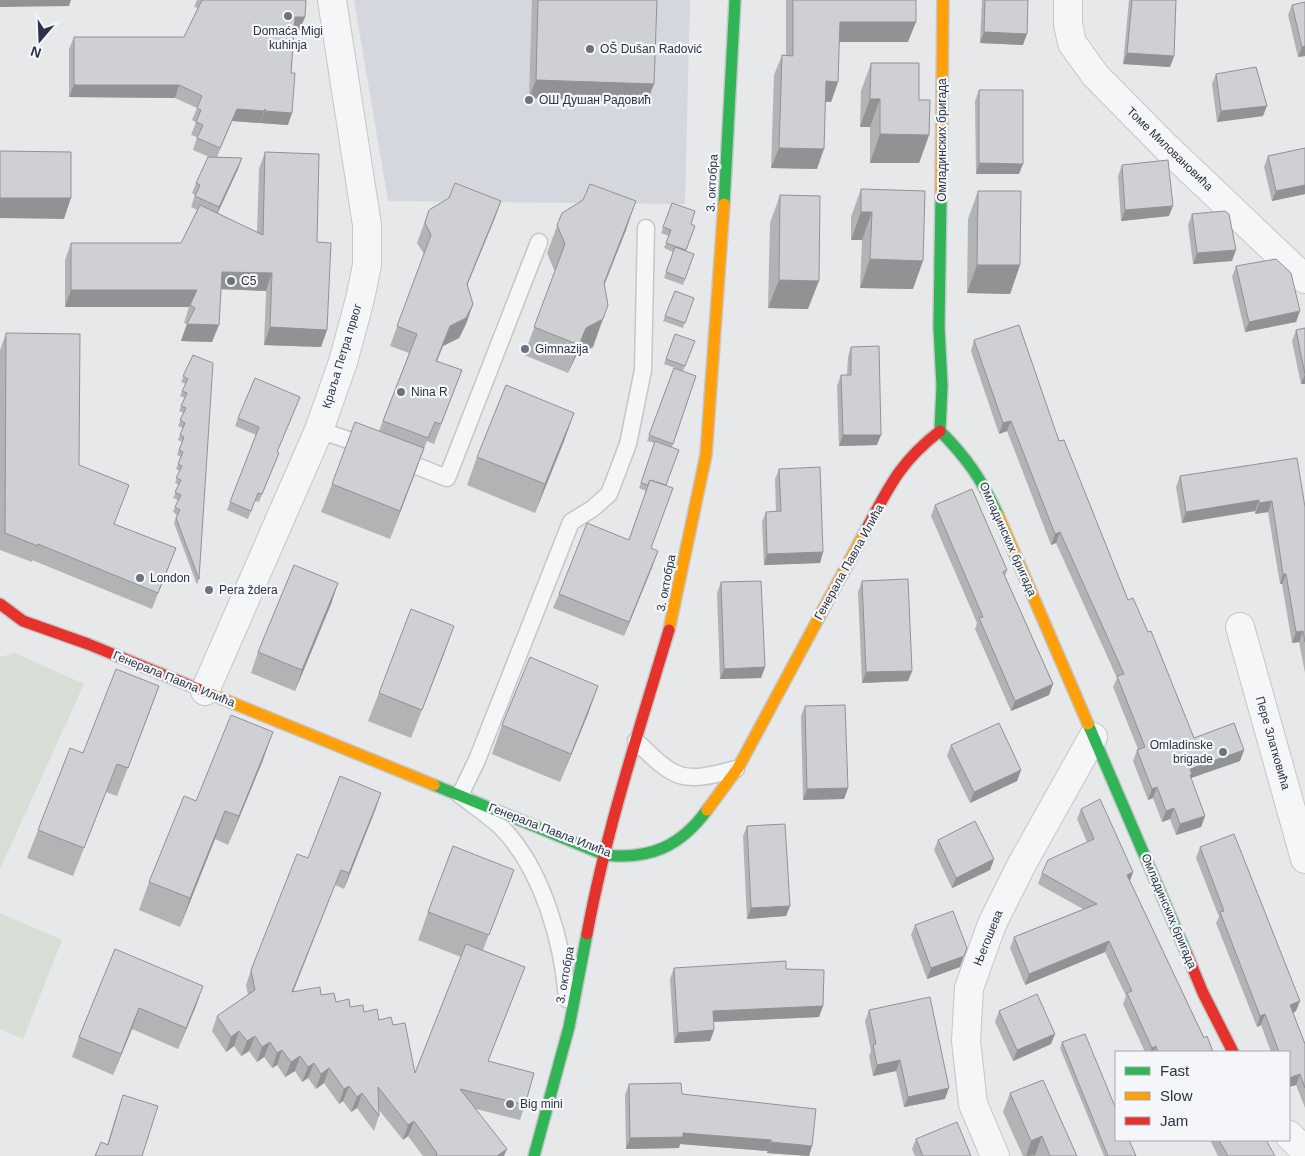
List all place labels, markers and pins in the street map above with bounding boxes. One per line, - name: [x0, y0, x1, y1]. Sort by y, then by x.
- marker: Domaća Migi kuhinja: [282, 10, 294, 22]
- place label: Domaća Migi kuhinja: [253, 24, 323, 52]
- place label: OŠ Dušan Radović: [600, 41, 702, 56]
- marker: OŠ Dušan Radović: [584, 43, 596, 55]
- place label: ОШ Душан Радовић: [539, 93, 651, 107]
- marker: ОШ Душан Радовић: [523, 94, 535, 106]
- place label: C5: [241, 274, 257, 288]
- marker: C5: [225, 275, 237, 287]
- place label: Gimnazija: [535, 342, 589, 356]
- marker: Gimnazija: [519, 343, 531, 355]
- place label: Nina R: [411, 385, 448, 399]
- marker: Nina R: [395, 386, 407, 398]
- place label: London: [150, 571, 190, 585]
- marker: London: [134, 572, 146, 584]
- place label: Pera ždera: [219, 583, 278, 597]
- marker: Pera ždera: [203, 584, 215, 596]
- place label: Omladinske brigade: [1150, 738, 1213, 766]
- marker: Omladinske brigade: [1217, 746, 1229, 758]
- place label: Big mini: [520, 1097, 563, 1111]
- marker: Big mini: [504, 1098, 516, 1110]

